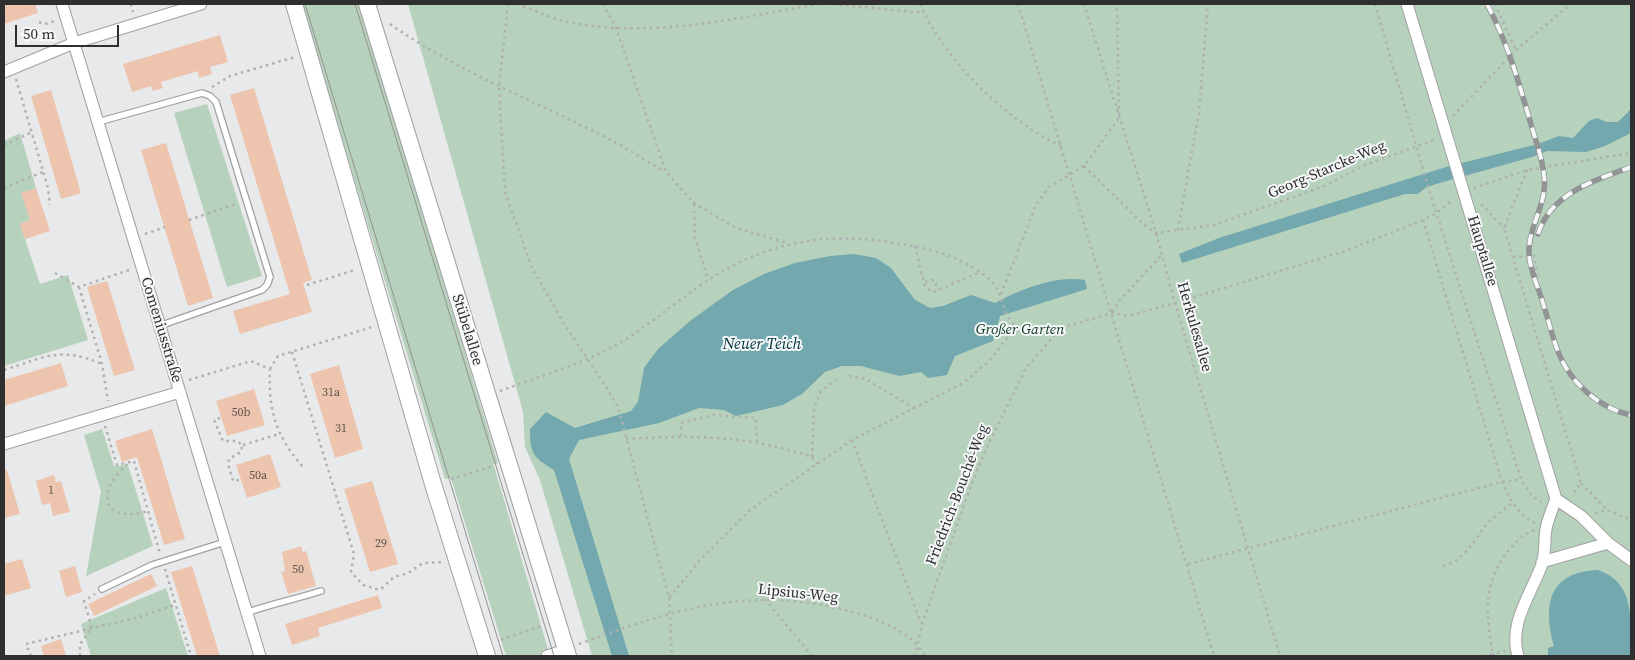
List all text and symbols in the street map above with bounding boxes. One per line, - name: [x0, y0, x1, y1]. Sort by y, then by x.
- scale bar: [18, 15, 121, 47]
- text: 50 m: [23, 23, 55, 44]
- street label: Georg-Starcke-Weg: [1265, 137, 1389, 203]
- street label: Hauptallee: [1463, 213, 1501, 289]
- street label: Comeniusstraße: [136, 275, 186, 385]
- street label: Herkulesallee: [1173, 280, 1215, 374]
- street label: Stübelallee: [448, 292, 486, 368]
- park label: Großer Garten: [976, 321, 1064, 339]
- water label: Neuer Teich: [723, 335, 801, 355]
- house number: 31a: [322, 386, 340, 400]
- house number: 50b: [232, 406, 250, 420]
- house number: 31: [335, 422, 347, 436]
- street label: Friedrich-Bouché-Weg: [923, 422, 993, 568]
- house number: 50a: [249, 469, 267, 483]
- house number: 1: [48, 484, 54, 498]
- house number: 29: [375, 537, 387, 551]
- house number: 50: [292, 563, 304, 577]
- street label: Lipsius-Weg: [757, 581, 839, 607]

